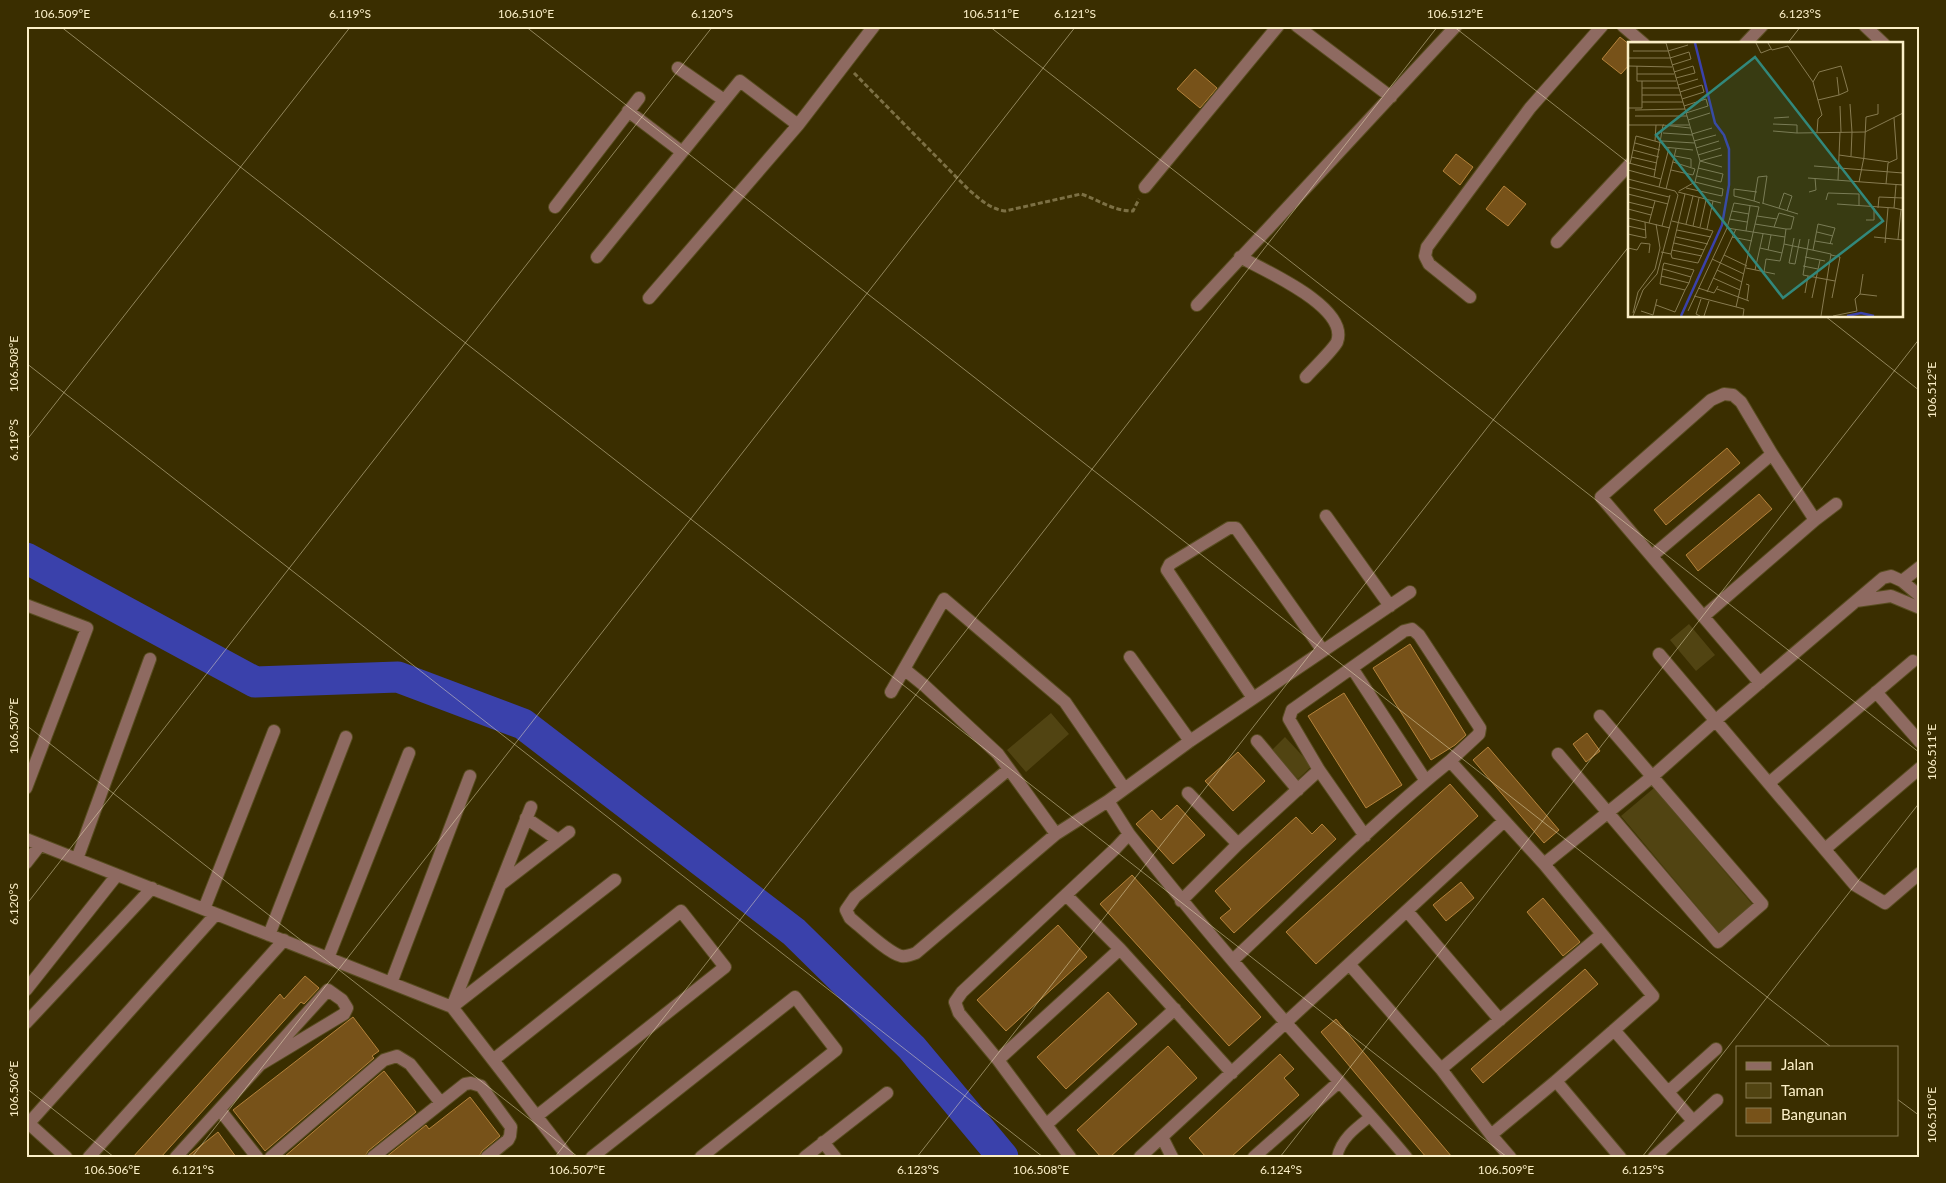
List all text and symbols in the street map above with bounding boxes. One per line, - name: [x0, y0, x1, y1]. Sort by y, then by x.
- text: 106.509°E: [34, 6, 90, 21]
- text: 6.119°S: [329, 6, 371, 21]
- text: 106.510°E: [498, 6, 554, 21]
- text: 6.120°S: [691, 6, 733, 21]
- text: 106.511°E: [963, 6, 1019, 21]
- text: 6.121°S: [1054, 6, 1096, 21]
- text: 106.512°E: [1427, 6, 1483, 21]
- text: 6.123°S: [1779, 6, 1821, 21]
- inset map: [1628, 42, 1904, 318]
- text: 106.508°E: [6, 336, 21, 392]
- text: 106.512°E: [1924, 362, 1939, 418]
- text: 6.119°S: [6, 419, 21, 461]
- text: 106.507°E: [6, 698, 21, 754]
- text: 106.511°E: [1924, 724, 1939, 780]
- text: 6.120°S: [6, 883, 21, 925]
- legend: [1736, 1046, 1898, 1136]
- text: Jalan: [1781, 1055, 1814, 1073]
- text: 106.506°E: [6, 1061, 21, 1117]
- text: Taman: [1781, 1081, 1824, 1099]
- text: 106.510°E: [1924, 1087, 1939, 1143]
- text: Bangunan: [1781, 1105, 1847, 1123]
- text: 106.506°E: [84, 1162, 140, 1177]
- text: 6.121°S: [172, 1162, 214, 1177]
- text: 106.507°E: [549, 1162, 605, 1177]
- text: 6.123°S: [897, 1162, 939, 1177]
- text: 106.508°E: [1013, 1162, 1069, 1177]
- text: 6.124°S: [1260, 1162, 1302, 1177]
- text: 106.509°E: [1478, 1162, 1534, 1177]
- text: 6.125°S: [1622, 1162, 1664, 1177]

